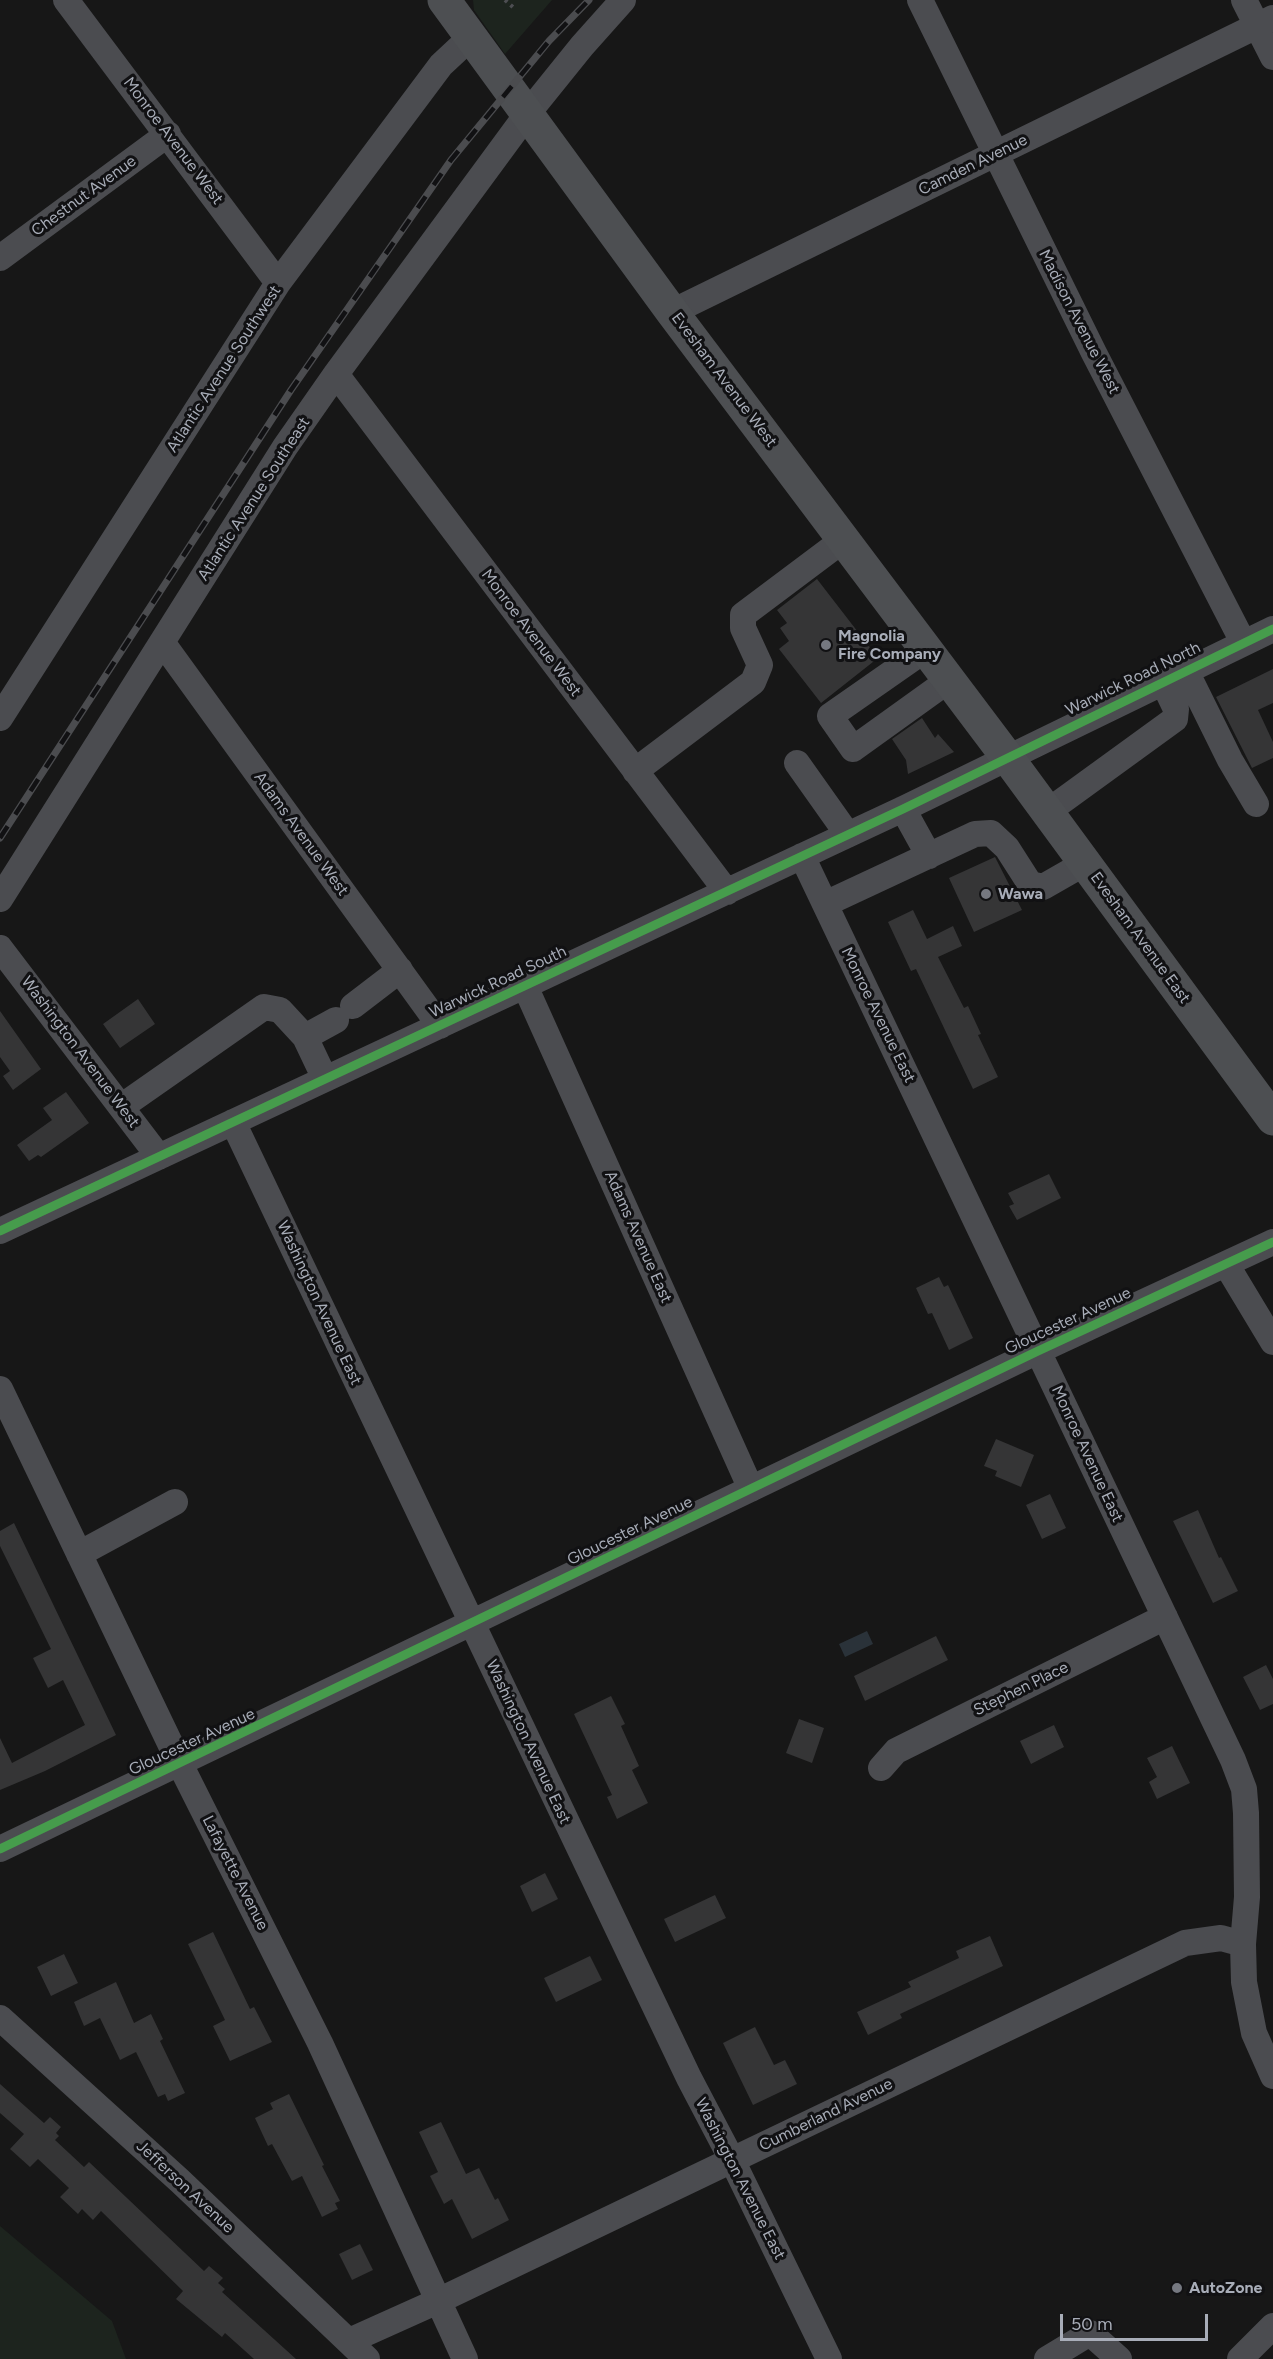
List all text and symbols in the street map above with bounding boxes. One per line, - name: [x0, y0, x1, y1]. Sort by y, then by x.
- street label: Monroe Avenue West: [119, 74, 227, 208]
- street label: Camden Avenue: [916, 130, 1030, 200]
- street label: Chestnut Avenue: [28, 152, 140, 240]
- street label: Madison Avenue West: [1034, 247, 1124, 397]
- street label: Atlantic Avenue Southwest: [163, 282, 285, 456]
- street label: Evesham Avenue West: [667, 309, 781, 451]
- street label: Atlantic Avenue Southeast: [194, 414, 314, 584]
- street label: Monroe Avenue West: [477, 566, 585, 700]
- place label: Magnolia Fire Company: [838, 626, 941, 664]
- marker: Magnolia Fire Company: [819, 638, 833, 652]
- street label: Warwick Road North: [1062, 638, 1204, 720]
- street label: Adams Avenue West: [250, 768, 352, 900]
- street label: Evesham Avenue East: [1086, 869, 1194, 1007]
- place label: Wawa: [998, 884, 1043, 904]
- marker: Wawa: [979, 887, 993, 901]
- street label: Warwick Road South: [427, 942, 569, 1022]
- street label: Monroe Avenue East: [837, 944, 919, 1086]
- street label: Washington Avenue West: [17, 973, 143, 1131]
- street label: Adams Avenue East: [600, 1168, 676, 1306]
- street label: Washington Avenue East: [273, 1218, 365, 1388]
- street label: Gloucester Avenue: [1002, 1283, 1134, 1359]
- street label: Monroe Avenue East: [1047, 1383, 1127, 1525]
- street label: Gloucester Avenue: [564, 1492, 696, 1570]
- street label: Washington Avenue East: [482, 1657, 574, 1827]
- street label: Stephen Place: [971, 1658, 1071, 1720]
- street label: Gloucester Avenue: [126, 1704, 258, 1780]
- street label: Lafayette Avenue: [198, 1812, 272, 1934]
- street label: Cumberland Avenue: [756, 2074, 896, 2156]
- street label: Washington Avenue East: [691, 2095, 789, 2263]
- street label: Jefferson Avenue: [132, 2137, 238, 2237]
- place label: AutoZone: [1189, 2278, 1262, 2298]
- marker: AutoZone: [1170, 2281, 1184, 2295]
- scale bar: [1063, 2302, 1212, 2340]
- text: 50 m: [1071, 2313, 1113, 2335]

